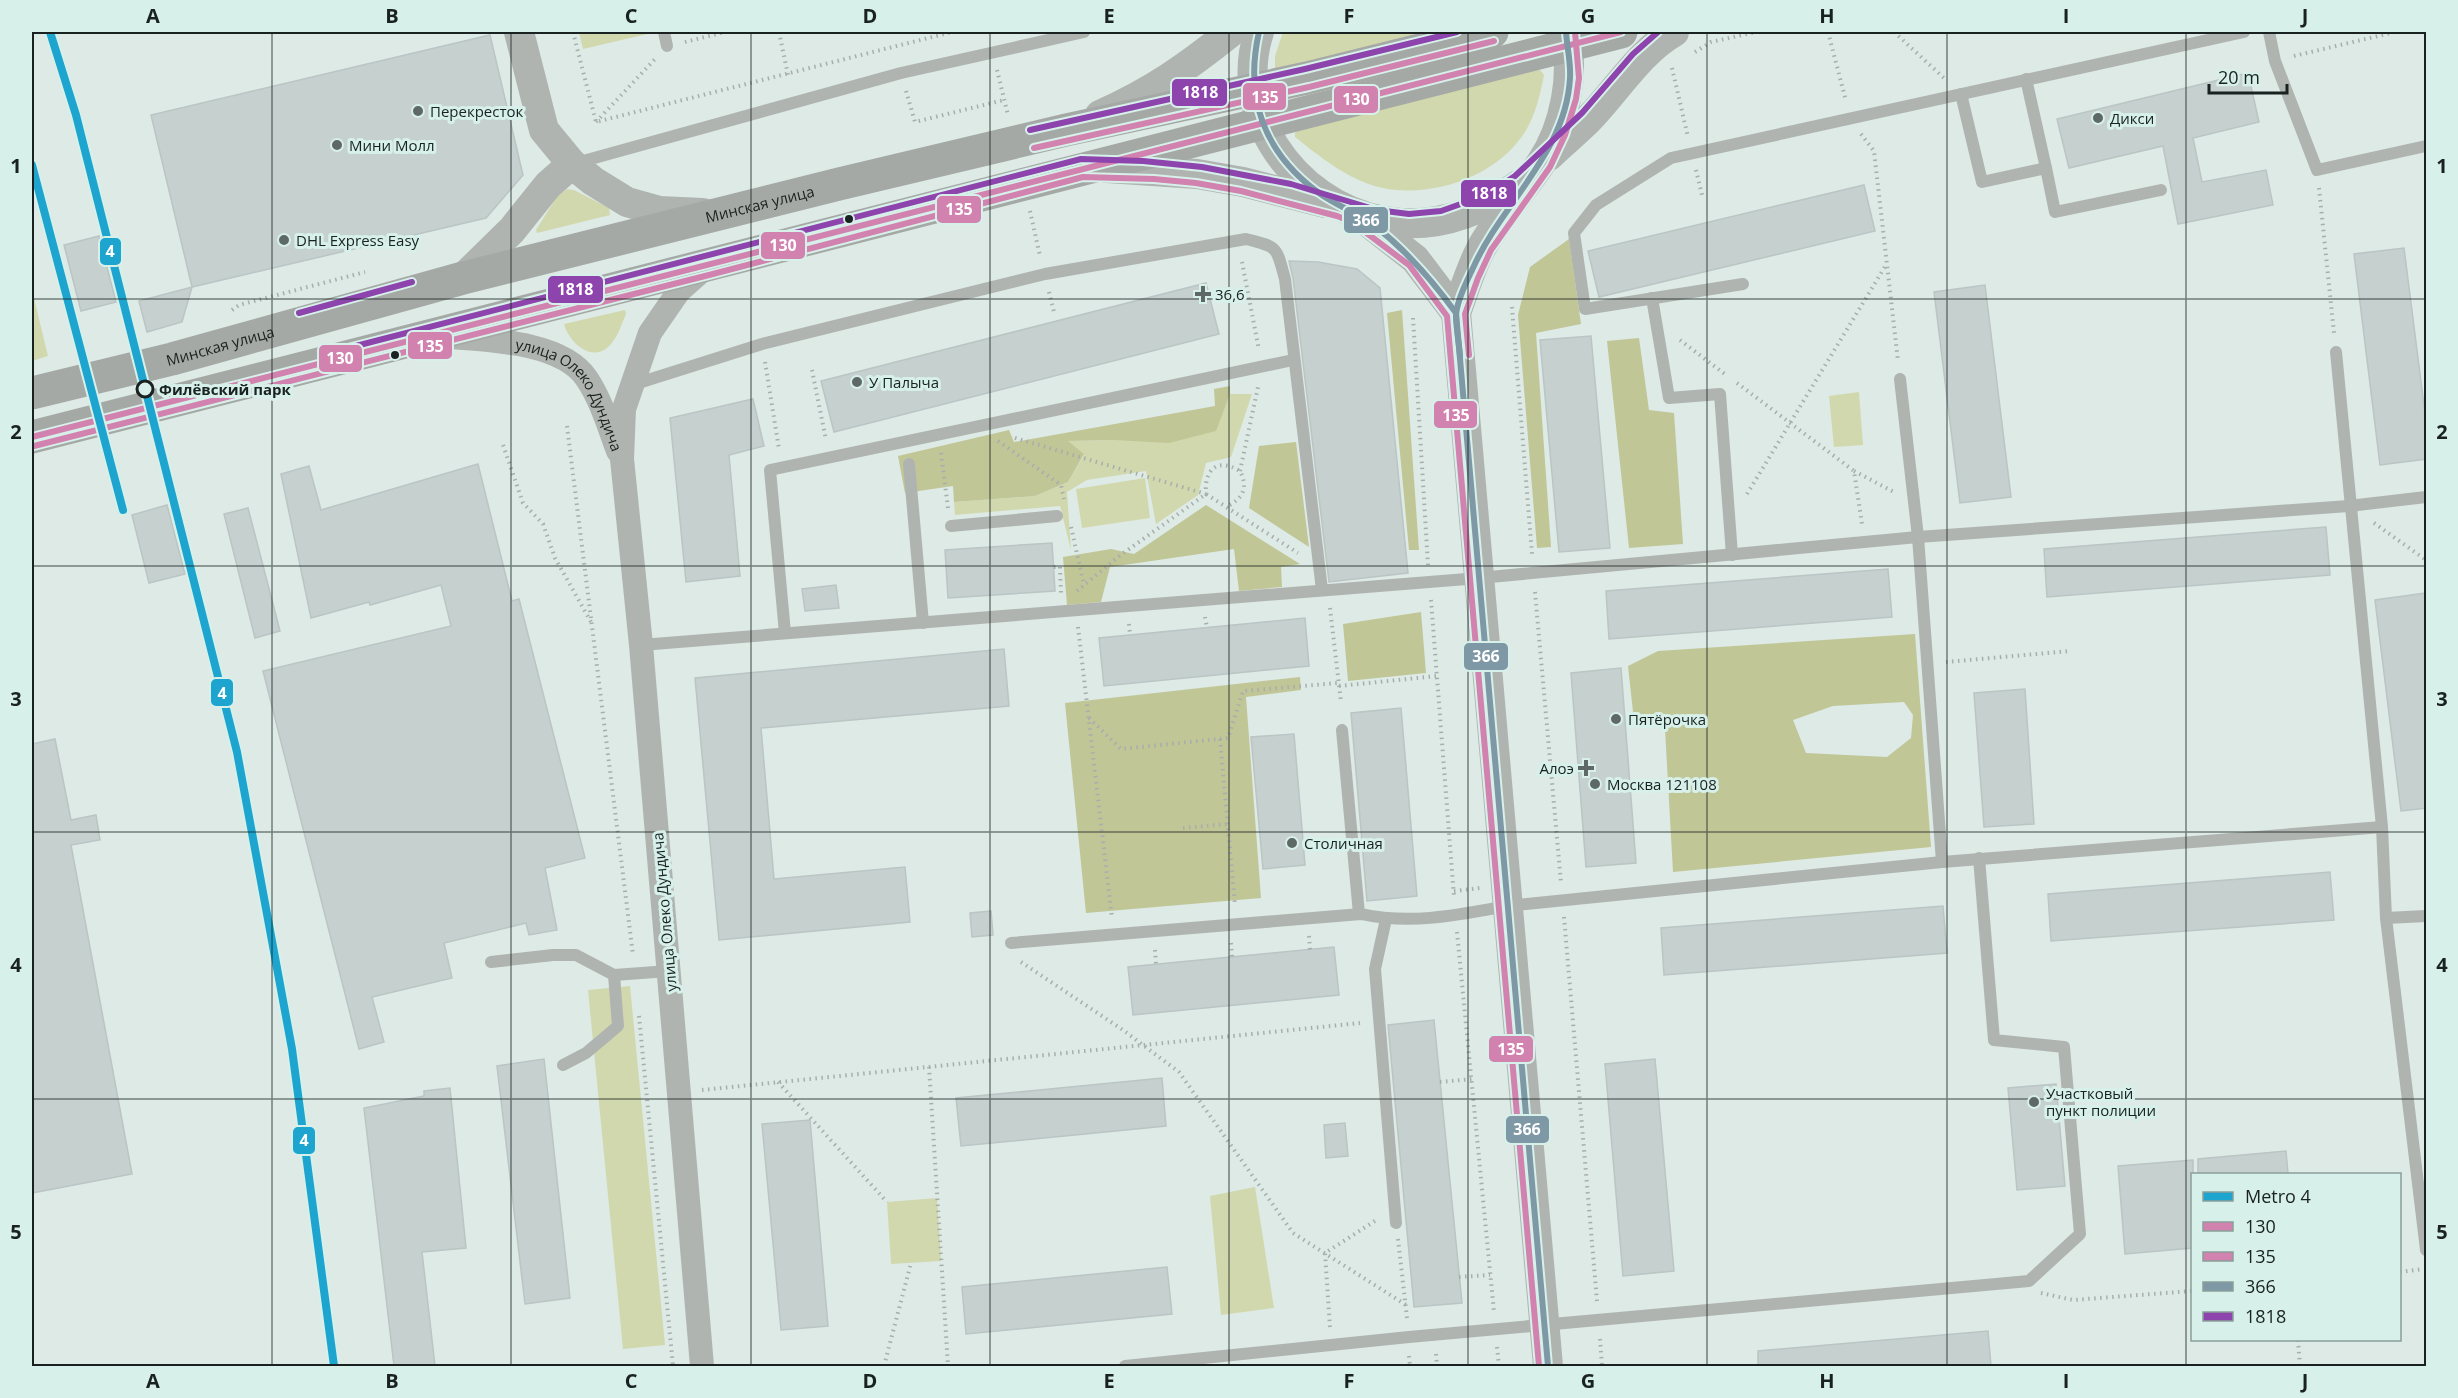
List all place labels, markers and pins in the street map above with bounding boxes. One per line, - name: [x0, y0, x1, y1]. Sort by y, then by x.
- place label: Перекресток: [430, 101, 524, 121]
- marker: Перекресток: [411, 104, 425, 118]
- place label: Дикси: [2110, 108, 2154, 128]
- marker: Дикси: [2091, 111, 2105, 125]
- place label: Мини Молл: [349, 135, 435, 155]
- marker: Мини Молл: [330, 138, 344, 152]
- unlabelled marker: [843, 213, 855, 225]
- place label: DHL Express Easy: [296, 230, 420, 250]
- marker: DHL Express Easy: [277, 233, 291, 247]
- place label: 36,6: [1215, 284, 1245, 304]
- marker: 36,6: [1196, 287, 1210, 301]
- unlabelled marker: [389, 349, 401, 361]
- place label: У Палыча: [869, 372, 939, 392]
- marker: У Палыча: [850, 375, 864, 389]
- place label: Филёвский парк: [159, 379, 292, 399]
- marker: Филёвский парк: [136, 380, 154, 398]
- place label: Пятёрочка: [1628, 709, 1706, 729]
- marker: Пятёрочка: [1609, 712, 1623, 726]
- place label: Алоэ: [1540, 758, 1574, 778]
- marker: Алоэ: [1579, 761, 1593, 775]
- place label: Москва 121108: [1607, 774, 1717, 794]
- marker: Москва 121108: [1588, 777, 1602, 791]
- place label: Столичная: [1304, 833, 1383, 853]
- marker: Столичная: [1285, 836, 1299, 850]
- place label: Участковый пункт полиции: [2046, 1083, 2156, 1120]
- marker: Участковый пункт полиции: [2027, 1095, 2041, 1109]

